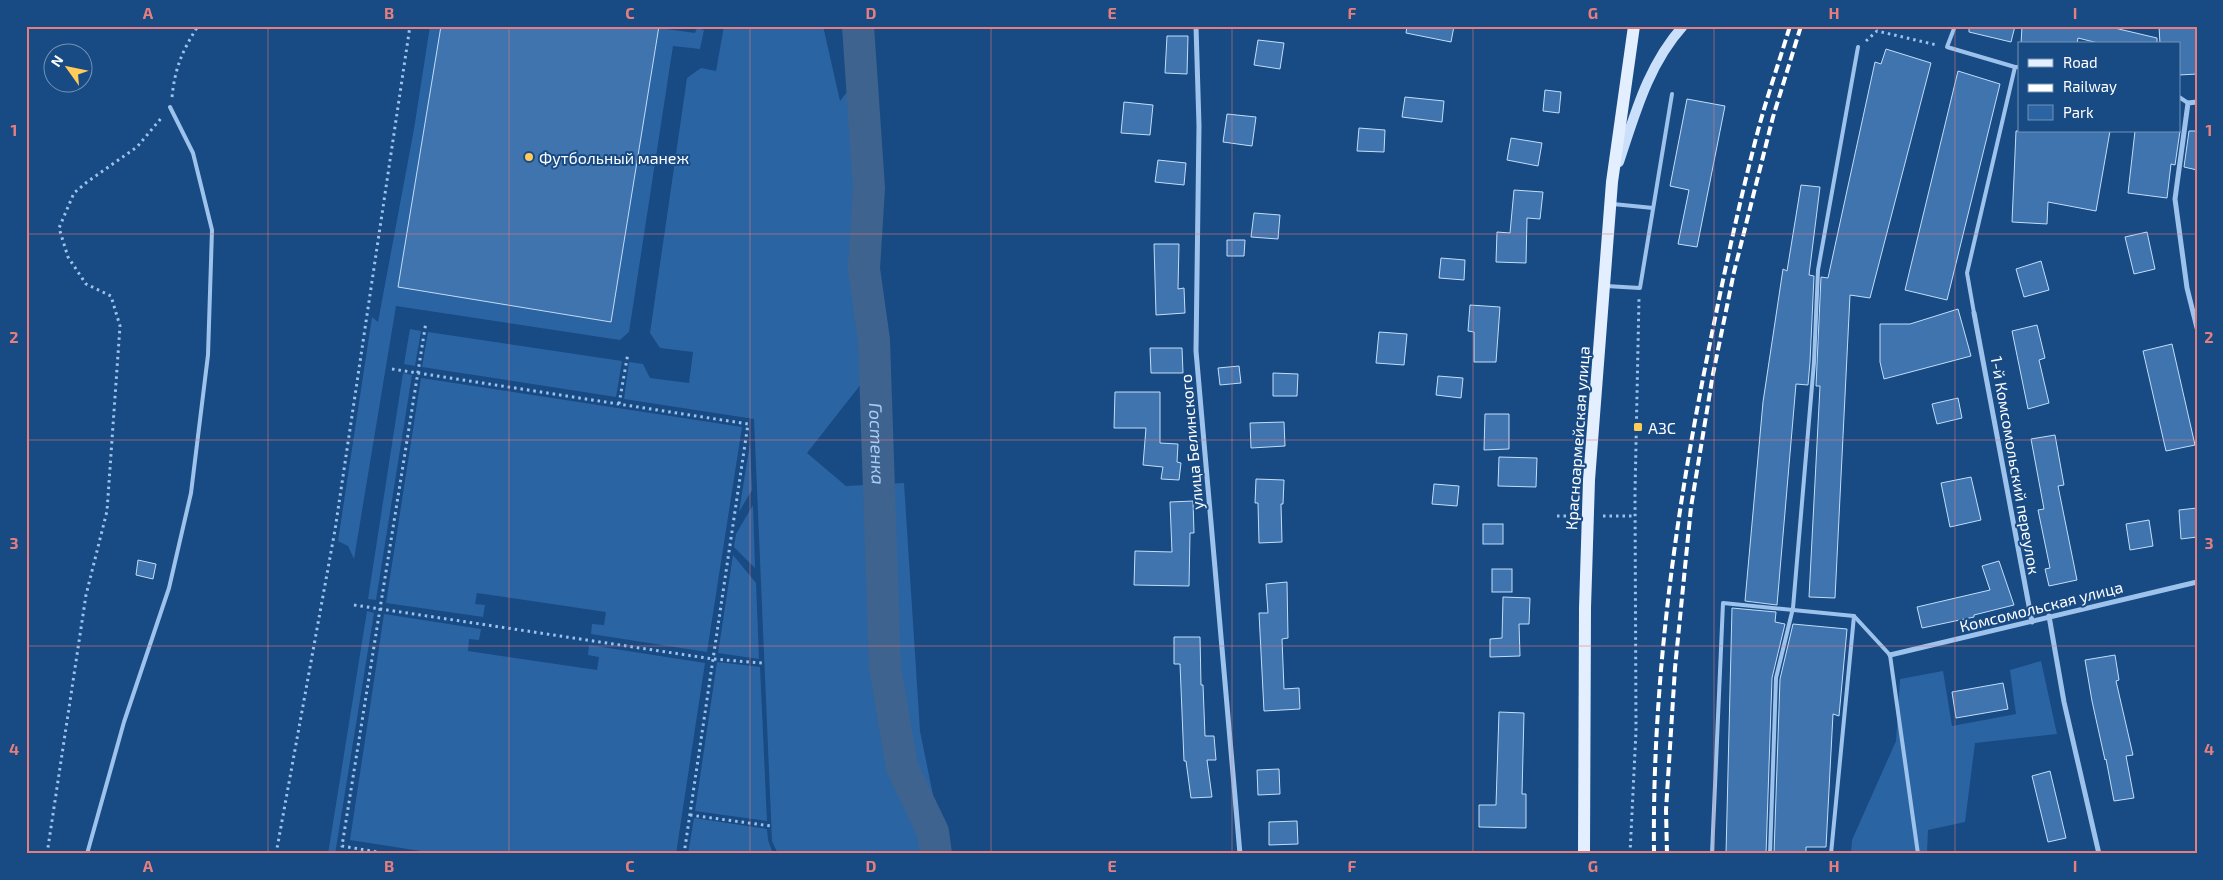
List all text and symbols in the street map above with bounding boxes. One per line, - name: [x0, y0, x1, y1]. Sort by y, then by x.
- text: A: [143, 3, 154, 22]
- text: B: [384, 3, 394, 22]
- text: C: [625, 3, 635, 22]
- text: D: [866, 3, 877, 22]
- text: E: [1107, 3, 1117, 22]
- text: F: [1348, 3, 1357, 22]
- text: G: [1588, 3, 1598, 22]
- text: H: [1828, 3, 1840, 22]
- text: I: [2073, 3, 2077, 22]
- north arrow: [42, 42, 92, 92]
- legend: [2018, 42, 2180, 132]
- text: N: [47, 52, 67, 70]
- text: Road: [2063, 53, 2098, 71]
- text: Railway: [2063, 77, 2117, 95]
- text: Park: [2063, 103, 2094, 121]
- text: 1: [11, 120, 17, 139]
- text: 1: [2206, 120, 2212, 139]
- place label: Футбольный манеж: [539, 148, 689, 168]
- marker: Футбольный манеж: [523, 151, 535, 163]
- text: 2: [9, 327, 19, 346]
- text: 2: [2204, 327, 2214, 346]
- street label: Красноармейская улица: [1561, 345, 1594, 531]
- street label: 1-й Комсомольский переулок: [1986, 354, 2045, 576]
- street label: улица Белинского: [1176, 373, 1207, 511]
- water label: Гостенка: [865, 403, 890, 485]
- place label: АЗС: [1648, 418, 1676, 437]
- marker: АЗС: [1632, 421, 1644, 433]
- text: 3: [9, 533, 19, 552]
- text: 3: [2204, 533, 2214, 552]
- street label: Комсомольская улица: [1957, 576, 2125, 636]
- text: 4: [9, 739, 19, 758]
- text: 4: [2204, 739, 2214, 758]
- text: A: [143, 856, 154, 875]
- text: B: [384, 856, 394, 875]
- text: C: [625, 856, 635, 875]
- text: D: [866, 856, 877, 875]
- text: E: [1107, 856, 1117, 875]
- text: F: [1348, 856, 1357, 875]
- text: G: [1588, 856, 1598, 875]
- text: H: [1828, 856, 1840, 875]
- text: I: [2073, 856, 2077, 875]

